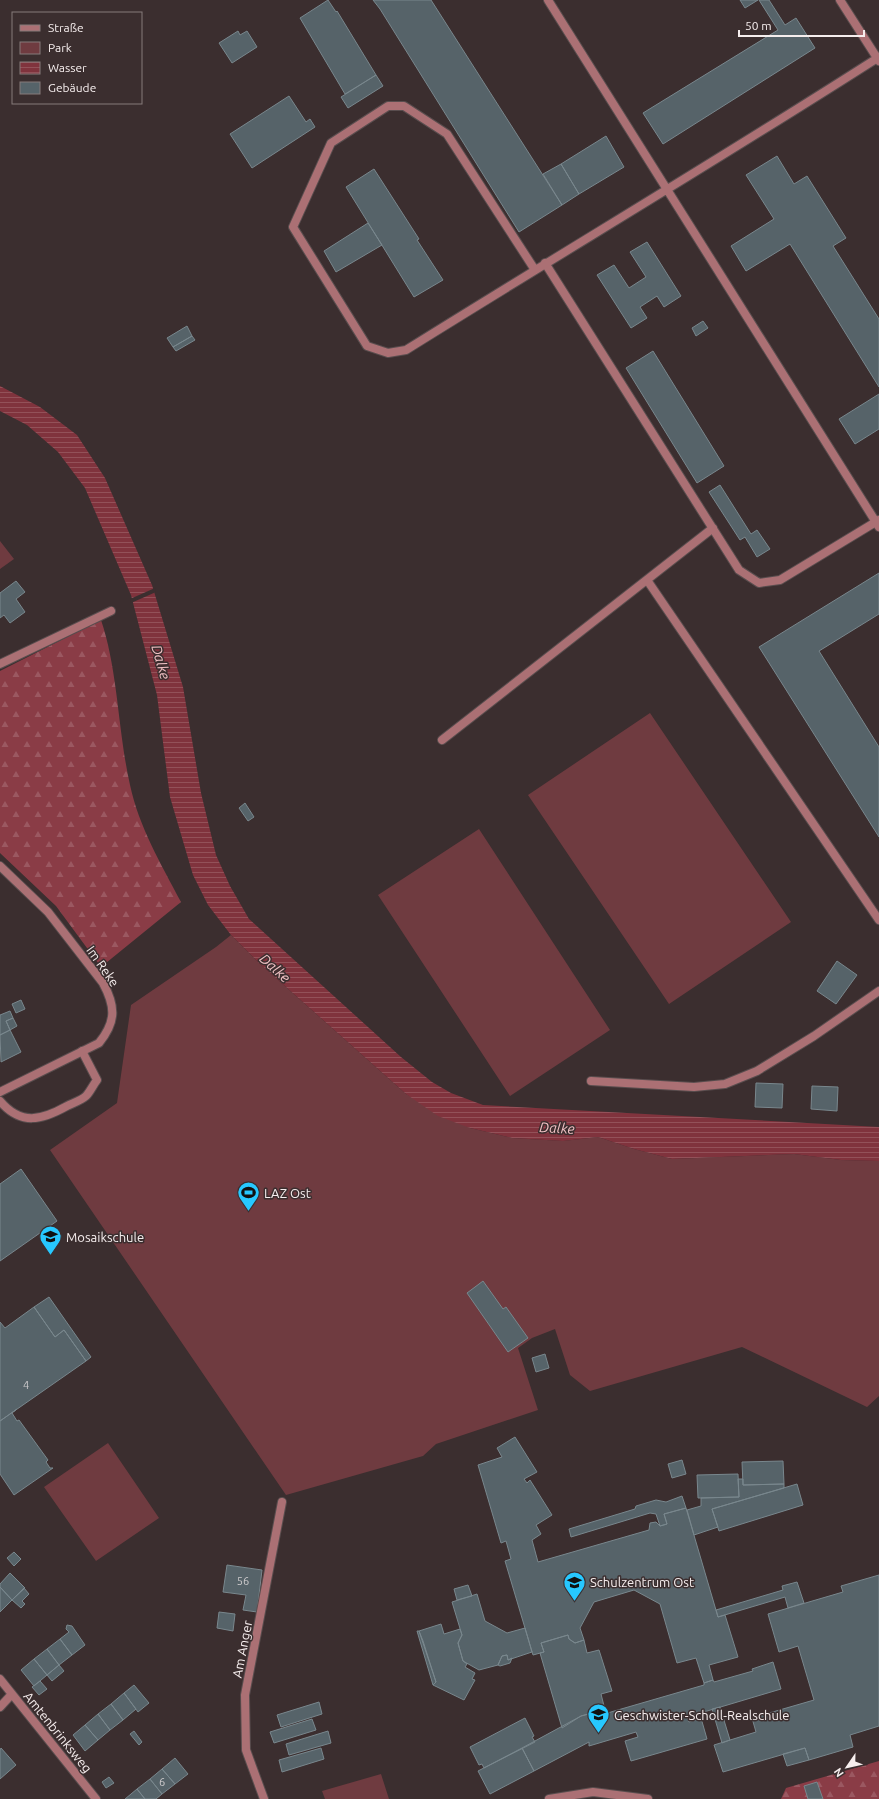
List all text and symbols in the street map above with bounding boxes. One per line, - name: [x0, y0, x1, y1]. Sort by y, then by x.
- legend: [12, 12, 142, 104]
- scale bar: [739, 12, 864, 38]
- text: 50 m: [745, 19, 772, 32]
- text: Straße: [48, 21, 84, 34]
- text: Park: [48, 41, 72, 54]
- text: Wasser: [48, 61, 87, 74]
- text: Gebäude: [48, 81, 96, 94]
- water label: Dalke: [148, 643, 174, 681]
- street label: Im Reke: [84, 943, 122, 989]
- water label: Dalke: [257, 950, 293, 986]
- water label: Dalke: [539, 1119, 575, 1137]
- sports icon: LAZ Ost: [235, 1180, 261, 1213]
- place label: LAZ Ost: [264, 1186, 311, 1200]
- school or university icon: Mosaikschule: [37, 1224, 63, 1257]
- place label: Mosaikschule: [66, 1230, 144, 1244]
- house number: 4: [23, 1379, 29, 1391]
- school or university icon: Schulzentrum Ost: [561, 1569, 587, 1602]
- house number: 56: [237, 1575, 249, 1587]
- place label: Schulzentrum Ost: [590, 1575, 694, 1589]
- street label: Am Anger: [230, 1619, 254, 1679]
- street label: Amtenbrinksweg: [21, 1689, 95, 1775]
- school or university icon: Geschwister-Scholl-Realschule: [586, 1702, 612, 1735]
- place label: Geschwister-Scholl-Realschule: [614, 1708, 789, 1722]
- north arrow: [827, 1747, 867, 1787]
- text: N: [831, 1766, 846, 1779]
- house number: 6: [159, 1776, 165, 1788]

